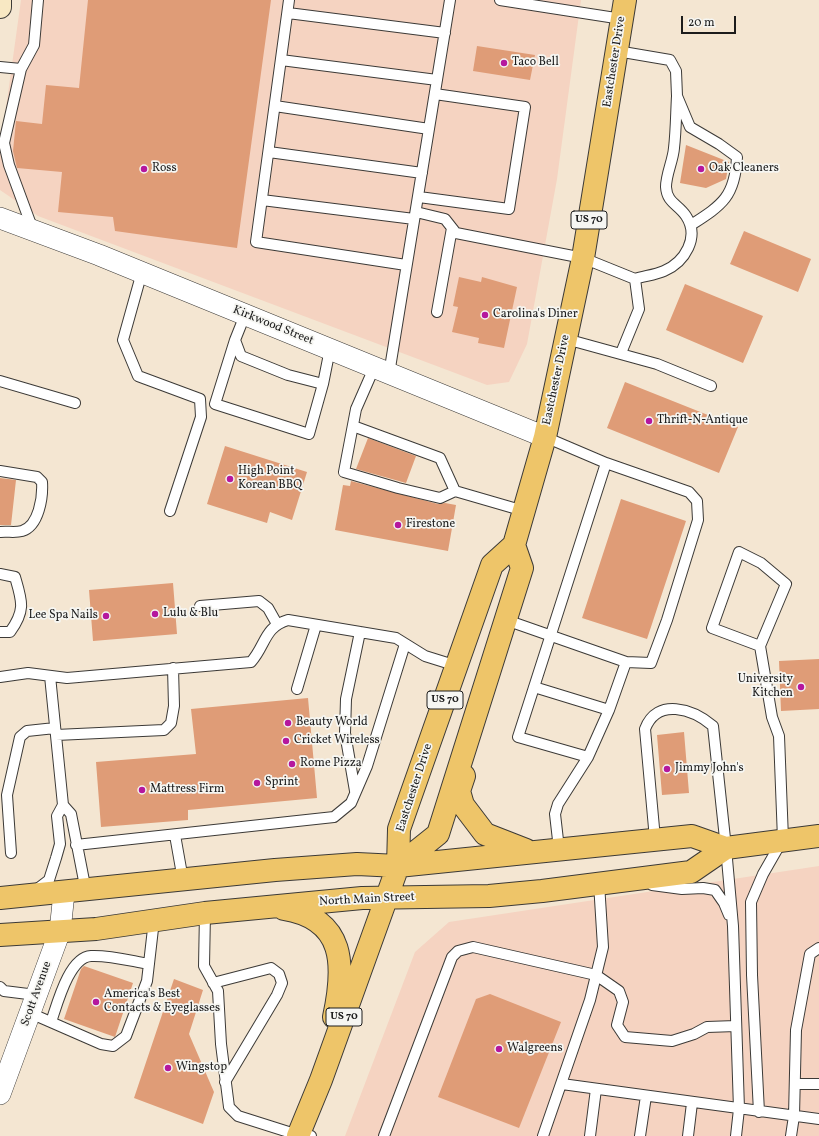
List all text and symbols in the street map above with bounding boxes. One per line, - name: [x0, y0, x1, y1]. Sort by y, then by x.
- scale bar: [683, 8, 738, 34]
- street label: Eastchester Drive: [601, 15, 629, 109]
- text: 20 m: [688, 15, 715, 31]
- place label: Taco Bell: [512, 56, 559, 70]
- marker: Taco Bell: [499, 58, 509, 68]
- place label: Ross: [152, 162, 177, 176]
- place label: Oak Cleaners: [709, 162, 779, 176]
- marker: Ross: [139, 164, 149, 174]
- marker: Oak Cleaners: [696, 164, 706, 174]
- road number: US 70: [571, 211, 607, 229]
- street label: Kirkwood Street: [230, 303, 316, 349]
- place label: Carolina's Diner: [493, 308, 578, 322]
- marker: Carolina's Diner: [480, 310, 490, 320]
- street label: Eastchester Drive: [540, 334, 574, 426]
- place label: Thrift-N-Antique: [657, 414, 748, 428]
- marker: Thrift-N-Antique: [644, 416, 654, 426]
- place label: High Point Korean BBQ: [238, 465, 302, 493]
- marker: High Point Korean BBQ: [225, 474, 235, 484]
- place label: Firestone: [406, 518, 455, 532]
- marker: Firestone: [393, 520, 403, 530]
- place label: Lulu & Blu: [163, 607, 218, 621]
- place label: Lee Spa Nails: [28, 609, 98, 623]
- marker: Lulu & Blu: [150, 609, 160, 619]
- marker: Lee Spa Nails: [101, 611, 111, 621]
- place label: University Kitchen: [738, 673, 793, 701]
- marker: University Kitchen: [796, 682, 806, 692]
- road number: US 70: [427, 691, 463, 709]
- place label: Beauty World: [296, 716, 368, 730]
- marker: Beauty World: [283, 718, 293, 728]
- place label: Cricket Wireless: [294, 734, 380, 748]
- marker: Cricket Wireless: [281, 736, 291, 746]
- street label: Eastchester Drive: [394, 742, 436, 834]
- place label: Rome Pizza: [300, 757, 362, 771]
- marker: Rome Pizza: [287, 759, 297, 769]
- place label: Jimmy John's: [675, 762, 744, 776]
- marker: Jimmy John's: [662, 764, 672, 774]
- place label: Sprint: [265, 776, 299, 790]
- marker: Sprint: [252, 778, 262, 788]
- place label: Mattress Firm: [150, 783, 224, 797]
- marker: Mattress Firm: [137, 785, 147, 795]
- street label: North Main Street: [319, 890, 415, 910]
- street label: Scott Avenue: [19, 959, 55, 1029]
- place label: America's Best Contacts & Eyeglasses: [104, 988, 220, 1016]
- marker: America's Best Contacts & Eyeglasses: [91, 997, 101, 1007]
- road number: US 70: [326, 1008, 362, 1026]
- place label: Walgreens: [507, 1042, 563, 1056]
- marker: Walgreens: [494, 1044, 504, 1054]
- place label: Wingstop: [176, 1061, 227, 1075]
- marker: Wingstop: [163, 1063, 173, 1073]

